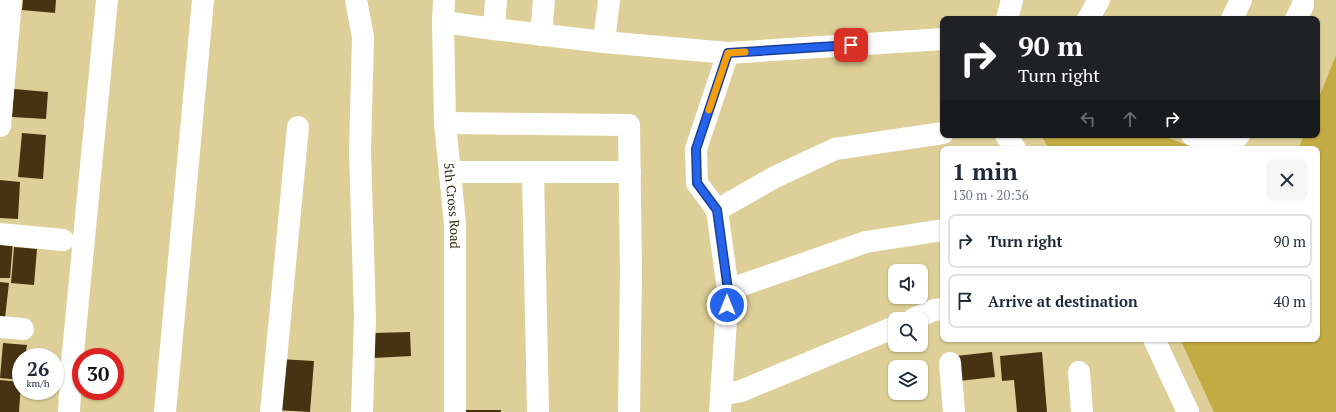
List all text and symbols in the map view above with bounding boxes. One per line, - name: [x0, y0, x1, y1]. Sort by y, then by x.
- text: 90 m: [1018, 27, 1083, 64]
- pin: [834, 28, 868, 62]
- icon: right: [952, 32, 1004, 84]
- icon: arrive: [840, 34, 862, 56]
- text: Turn right: [1018, 63, 1100, 87]
- icon: left: [1077, 108, 1099, 130]
- icon: ahead: [1119, 108, 1141, 130]
- icon: right: [1161, 108, 1183, 130]
- text: 1 min: [952, 155, 1018, 187]
- button: close: [1266, 159, 1308, 201]
- street label: 5th Cross Road: [440, 162, 464, 249]
- text: 130 m · 20:36: [952, 186, 1029, 204]
- icon: right: [954, 230, 976, 252]
- text: Turn right: [988, 231, 1063, 251]
- text: 90 m: [1273, 231, 1306, 251]
- map controls: [888, 264, 928, 400]
- button: sound: [888, 264, 928, 304]
- position arrow: [706, 284, 748, 326]
- icon: arrive: [954, 290, 976, 312]
- text: Arrive at destination: [988, 291, 1138, 311]
- text: 40 m: [1273, 291, 1306, 311]
- button: search: [888, 312, 928, 352]
- speed limit sign: 30: [72, 348, 124, 400]
- text: 26: [27, 355, 49, 382]
- button: layers: [888, 360, 928, 400]
- text: km/h: [26, 377, 50, 390]

